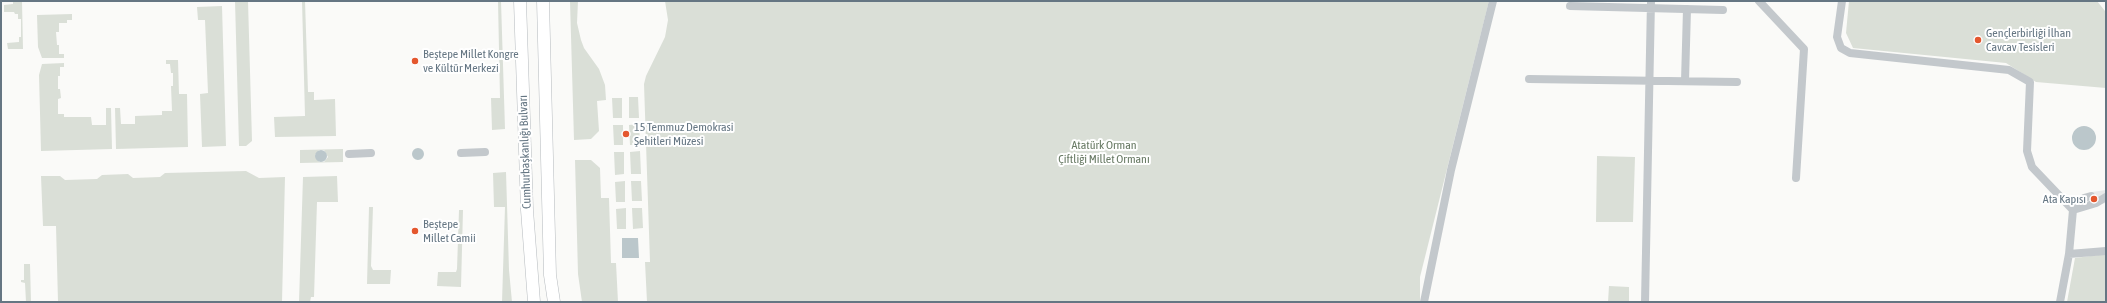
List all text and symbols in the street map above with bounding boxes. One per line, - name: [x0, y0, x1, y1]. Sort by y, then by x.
- place label: Gençlerbirliği İlhan Cavcav Tesisleri: [1986, 26, 2071, 54]
- marker: Gençlerbirliği İlhan Cavcav Tesisleri: [1973, 35, 1983, 45]
- place label: Beştepe Millet Kongre ve Kültür Merkezi: [423, 47, 519, 75]
- marker: Beştepe Millet Kongre ve Kültür Merkezi: [410, 56, 420, 66]
- street label: Cumhurbaşkanlığı Bulvarı: [516, 95, 534, 209]
- place label: 15 Temmuz Demokrasi Şehitleri Müzesi: [634, 120, 734, 148]
- marker: 15 Temmuz Demokrasi Şehitleri Müzesi: [621, 129, 631, 139]
- park label: Atatürk Orman Çiftliği Millet Ormanı: [1058, 138, 1150, 166]
- place label: Ata Kapısı: [2043, 192, 2086, 206]
- marker: Ata Kapısı: [2089, 194, 2099, 204]
- place label: Beştepe Millet Camii: [423, 217, 476, 245]
- marker: Beştepe Millet Camii: [410, 226, 420, 236]

